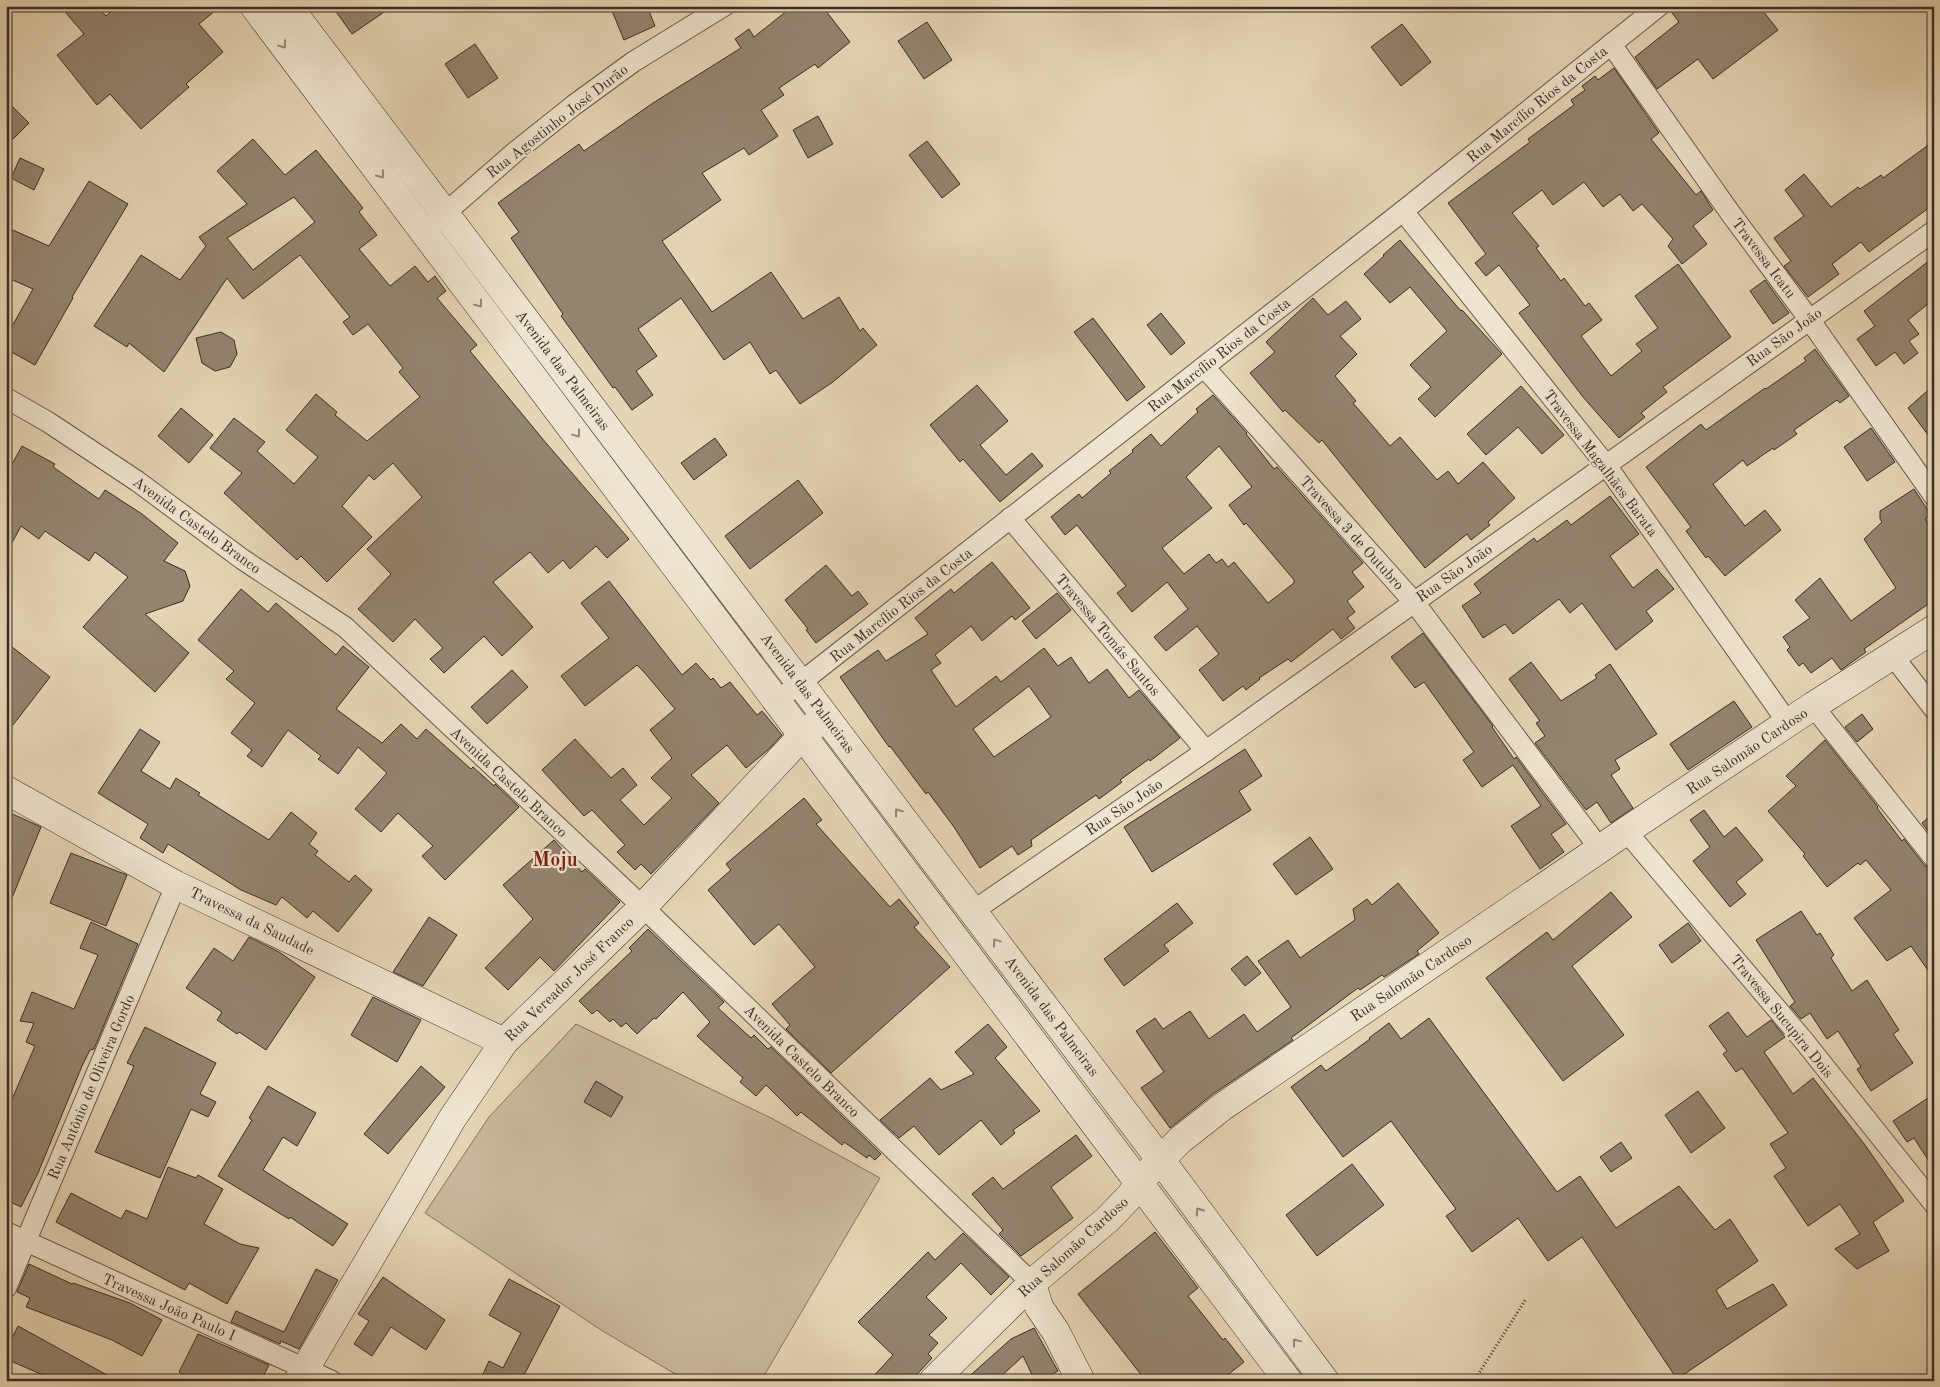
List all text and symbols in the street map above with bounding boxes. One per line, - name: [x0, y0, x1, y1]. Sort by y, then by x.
- one-way arrow: [277, 39, 286, 49]
- street label: Rua Marcílio Rios da Costa: [1465, 44, 1611, 166]
- street label: Rua Agostinho José Durão: [484, 62, 631, 182]
- one-way arrow: [375, 169, 384, 179]
- street label: Travessa Icatu: [1728, 216, 1798, 302]
- street label: Rua Marcílio Rios da Costa: [1146, 296, 1294, 416]
- one-way arrow: [473, 299, 482, 308]
- street label: Rua São João: [1744, 306, 1825, 370]
- street label: Avenida das Palmeiras: [512, 308, 612, 434]
- street label: Travessa Magalhães Barata: [1540, 388, 1660, 540]
- one-way arrow: [571, 428, 580, 438]
- street label: Travessa 3 de Outubro: [1296, 474, 1406, 594]
- street label: Avenida Castelo Branco: [129, 475, 263, 578]
- street label: Rua São João: [1414, 543, 1496, 606]
- street label: Rua Marcílio Rios da Costa: [828, 546, 976, 666]
- street label: Travessa Tomás Santos: [1052, 572, 1162, 700]
- street label: Avenida das Palmeiras: [757, 631, 857, 757]
- street label: Rua Salomão Cardoso: [1685, 706, 1811, 798]
- street label: Avenida Castelo Branco: [447, 725, 569, 841]
- street label: Rua São João: [1084, 777, 1166, 839]
- one-way arrow: [895, 808, 904, 818]
- district label: Moju: [532, 851, 578, 871]
- street label: Travessa da Saudade: [187, 886, 316, 959]
- street label: Rua Vereador José Franco: [503, 915, 637, 1045]
- street label: Rua Salomão Cardoso: [1349, 933, 1475, 1025]
- one-way arrow: [993, 938, 1002, 948]
- street label: Travessa Sucupira Dois: [1727, 952, 1835, 1081]
- street label: Avenida das Palmeiras: [1001, 954, 1101, 1080]
- street label: Rua Antônio de Oliveira Gordo: [46, 993, 138, 1182]
- street label: Avenida Castelo Branco: [740, 1003, 862, 1121]
- street label: Rua Salomão Cardoso: [1016, 1195, 1132, 1301]
- one-way arrow: [1196, 1207, 1205, 1217]
- street label: Travessa João Paulo I: [100, 1272, 237, 1344]
- one-way arrow: [1293, 1339, 1301, 1348]

